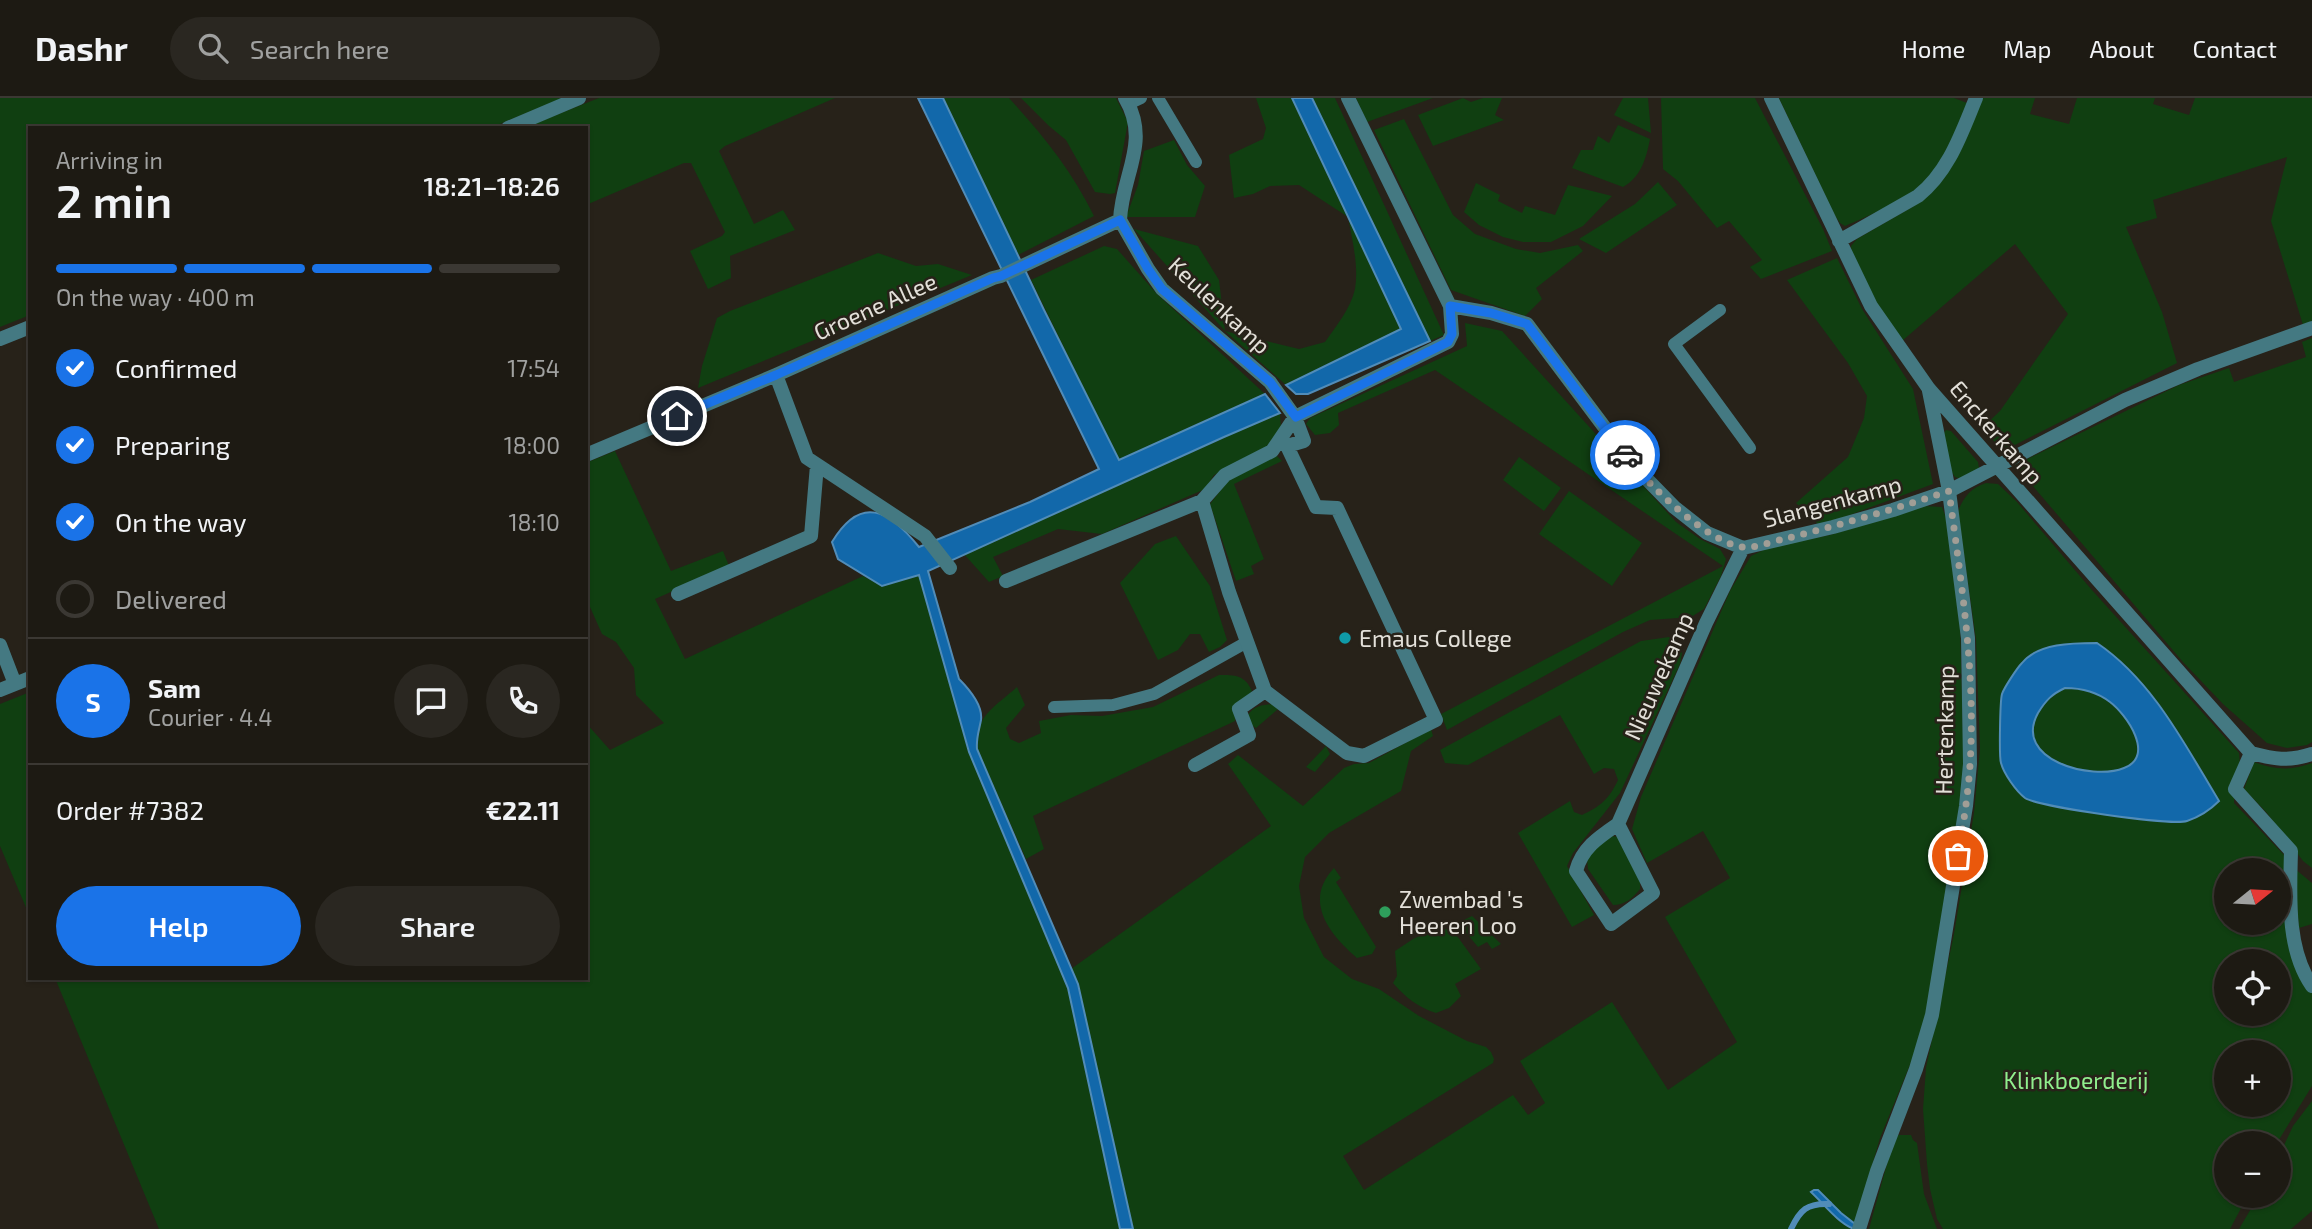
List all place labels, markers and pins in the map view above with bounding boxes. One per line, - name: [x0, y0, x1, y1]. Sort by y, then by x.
- pin: [647, 386, 707, 446]
- place label: Emaus College: [1359, 624, 1512, 652]
- marker: Emaus College: [1337, 630, 1353, 646]
- pin: [1928, 826, 1988, 886]
- place label: Zwembad 's Heeren Loo: [1399, 885, 1524, 939]
- marker: Zwembad 's Heeren Loo: [1377, 904, 1393, 920]

